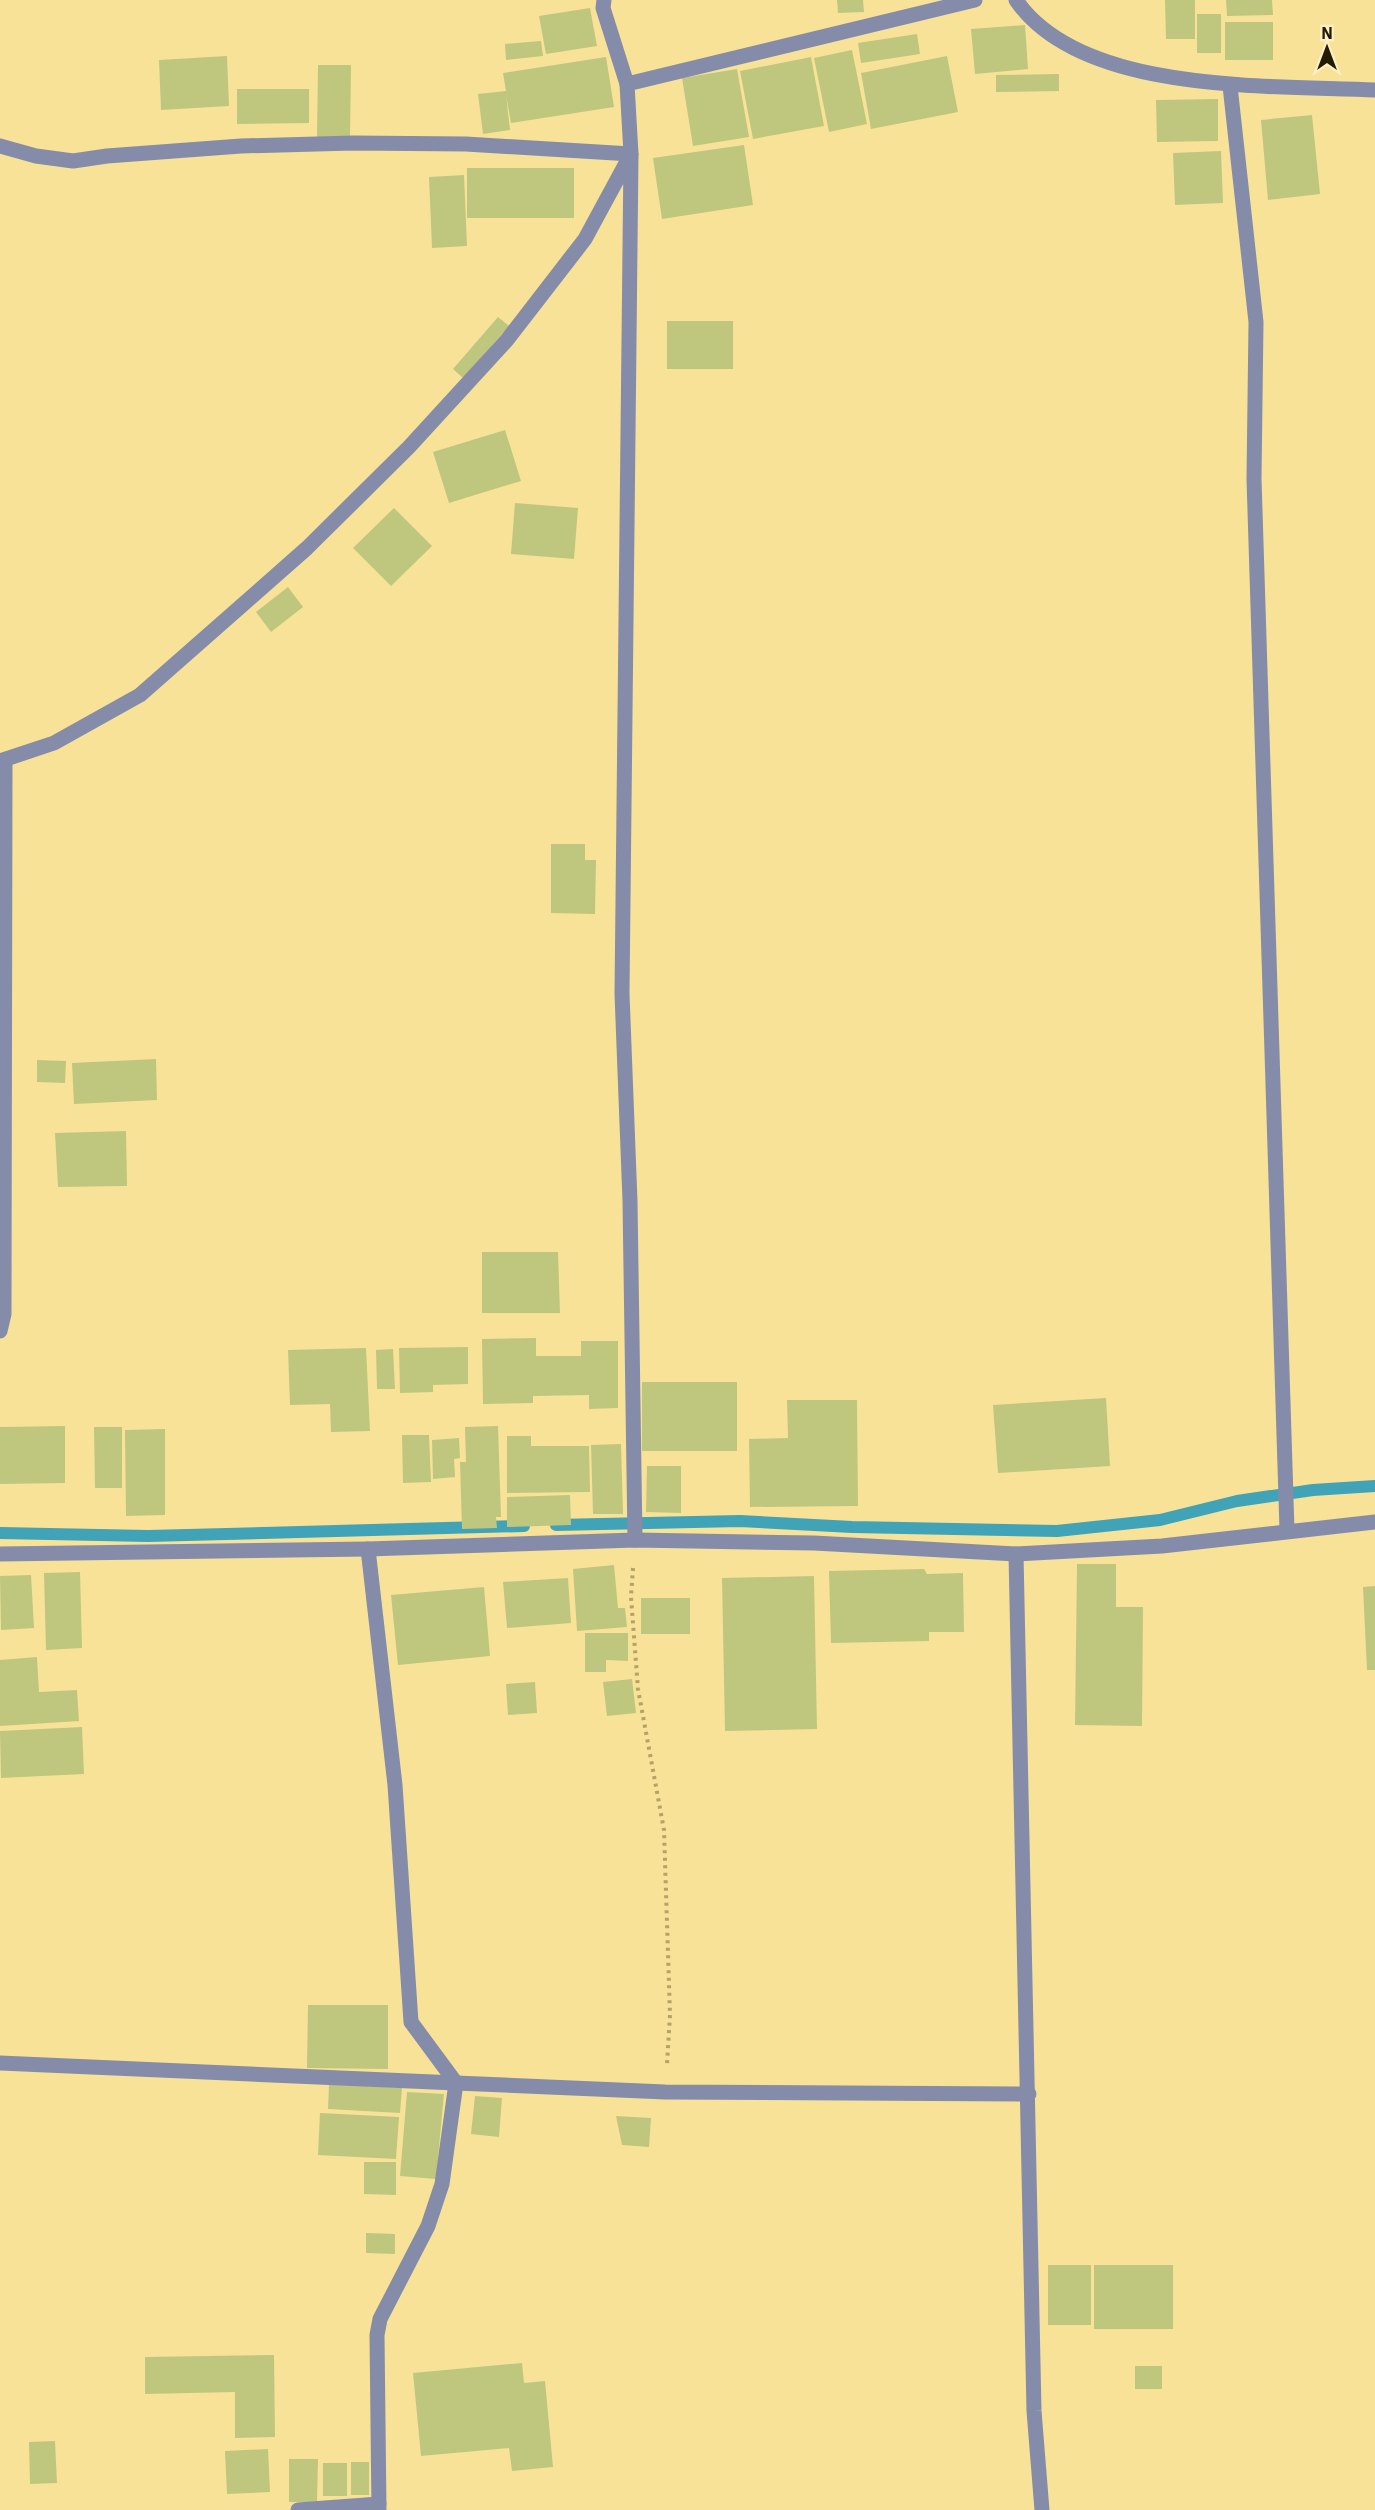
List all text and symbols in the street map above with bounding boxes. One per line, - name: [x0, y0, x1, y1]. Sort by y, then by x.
- north arrow: [1297, 18, 1357, 78]
- text: N: [1321, 23, 1333, 43]

